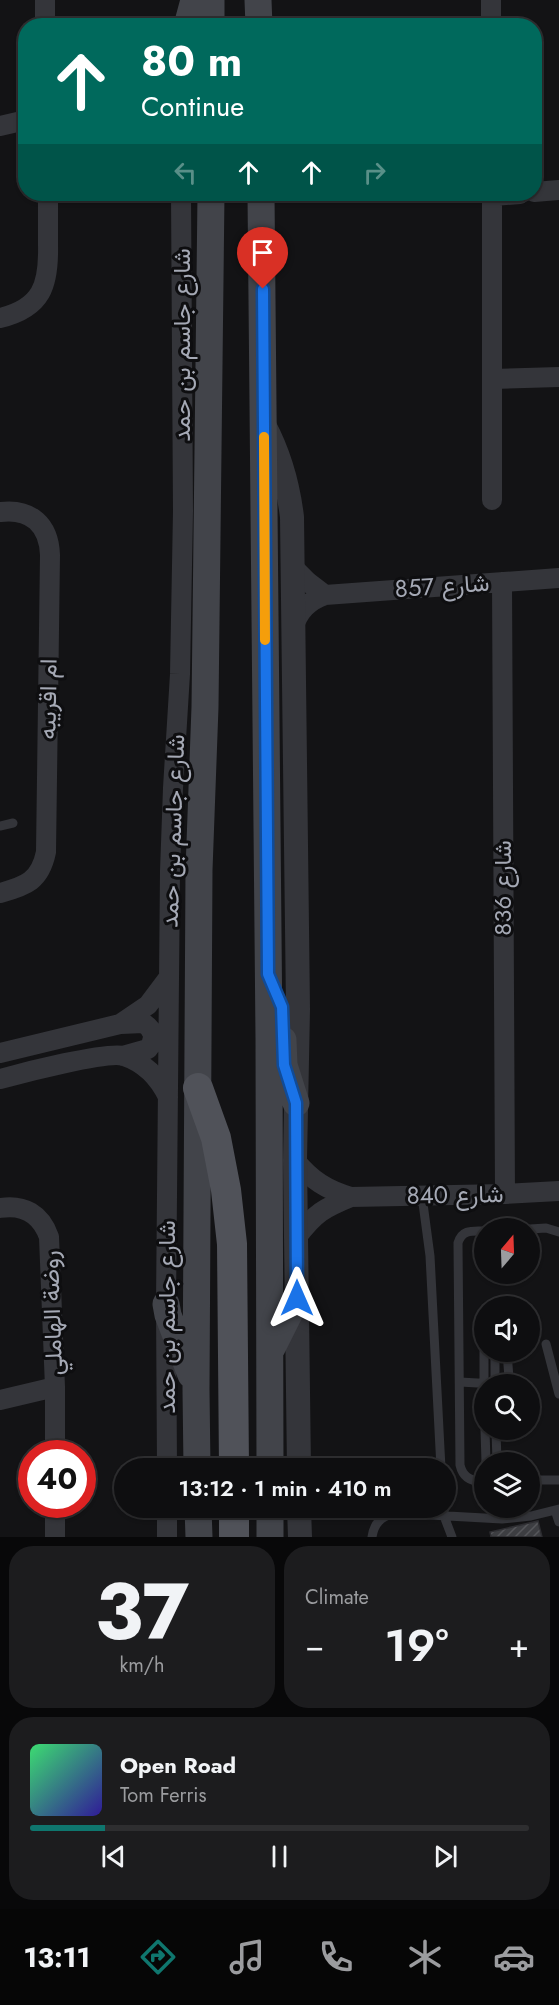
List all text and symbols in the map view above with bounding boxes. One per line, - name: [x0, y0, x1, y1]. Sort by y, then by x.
- text: 80 m: [141, 31, 242, 92]
- icon: ahead: [42, 42, 120, 120]
- text: Continue: [141, 87, 244, 126]
- icon: left: [169, 156, 202, 189]
- icon: ahead: [232, 156, 265, 189]
- icon: ahead: [295, 156, 328, 189]
- icon: right: [358, 156, 391, 189]
- pin: [237, 227, 288, 289]
- icon: arrive: [246, 236, 279, 269]
- street label: شارع جاسم بن حمد: [164, 248, 199, 442]
- street label: شارع 857: [393, 565, 490, 606]
- street label: ام اقريبه: [29, 658, 66, 740]
- street label: شارع جاسم بن حمد: [152, 734, 193, 928]
- street label: شارع 836: [485, 840, 520, 936]
- street label: شارع 840: [406, 1176, 504, 1213]
- north arrow: [474, 1218, 540, 1284]
- map controls: [474, 1218, 540, 1518]
- street label: شارع جاسم بن حمد: [149, 1220, 184, 1414]
- street label: روضة الهاملي: [32, 1250, 73, 1376]
- position arrow: [265, 1266, 329, 1330]
- button: sound: [474, 1296, 540, 1362]
- button: search: [474, 1374, 540, 1440]
- speed limit sign: 40: [18, 1440, 96, 1518]
- button: layers: [474, 1452, 540, 1518]
- text: 13:12 · 1 min · 410 m: [178, 1472, 392, 1504]
- text: 37: [95, 1556, 189, 1668]
- text: Climate: [305, 1583, 369, 1612]
- text: 19°: [385, 1613, 449, 1678]
- text: −: [305, 1622, 324, 1669]
- text: +: [509, 1622, 529, 1669]
- text: km/h: [119, 1651, 165, 1680]
- text: Open Road: [120, 1749, 236, 1781]
- text: Tom Ferris: [120, 1781, 207, 1810]
- icon: previous: [97, 1840, 130, 1873]
- icon: pause: [263, 1840, 296, 1873]
- icon: next: [429, 1840, 462, 1873]
- icon: directions: [137, 1936, 179, 1978]
- icon: music: [226, 1936, 268, 1978]
- icon: phone: [315, 1936, 357, 1978]
- icon: climate: [404, 1936, 446, 1978]
- icon: car: [493, 1936, 535, 1978]
- text: 13:11: [24, 1938, 90, 1977]

